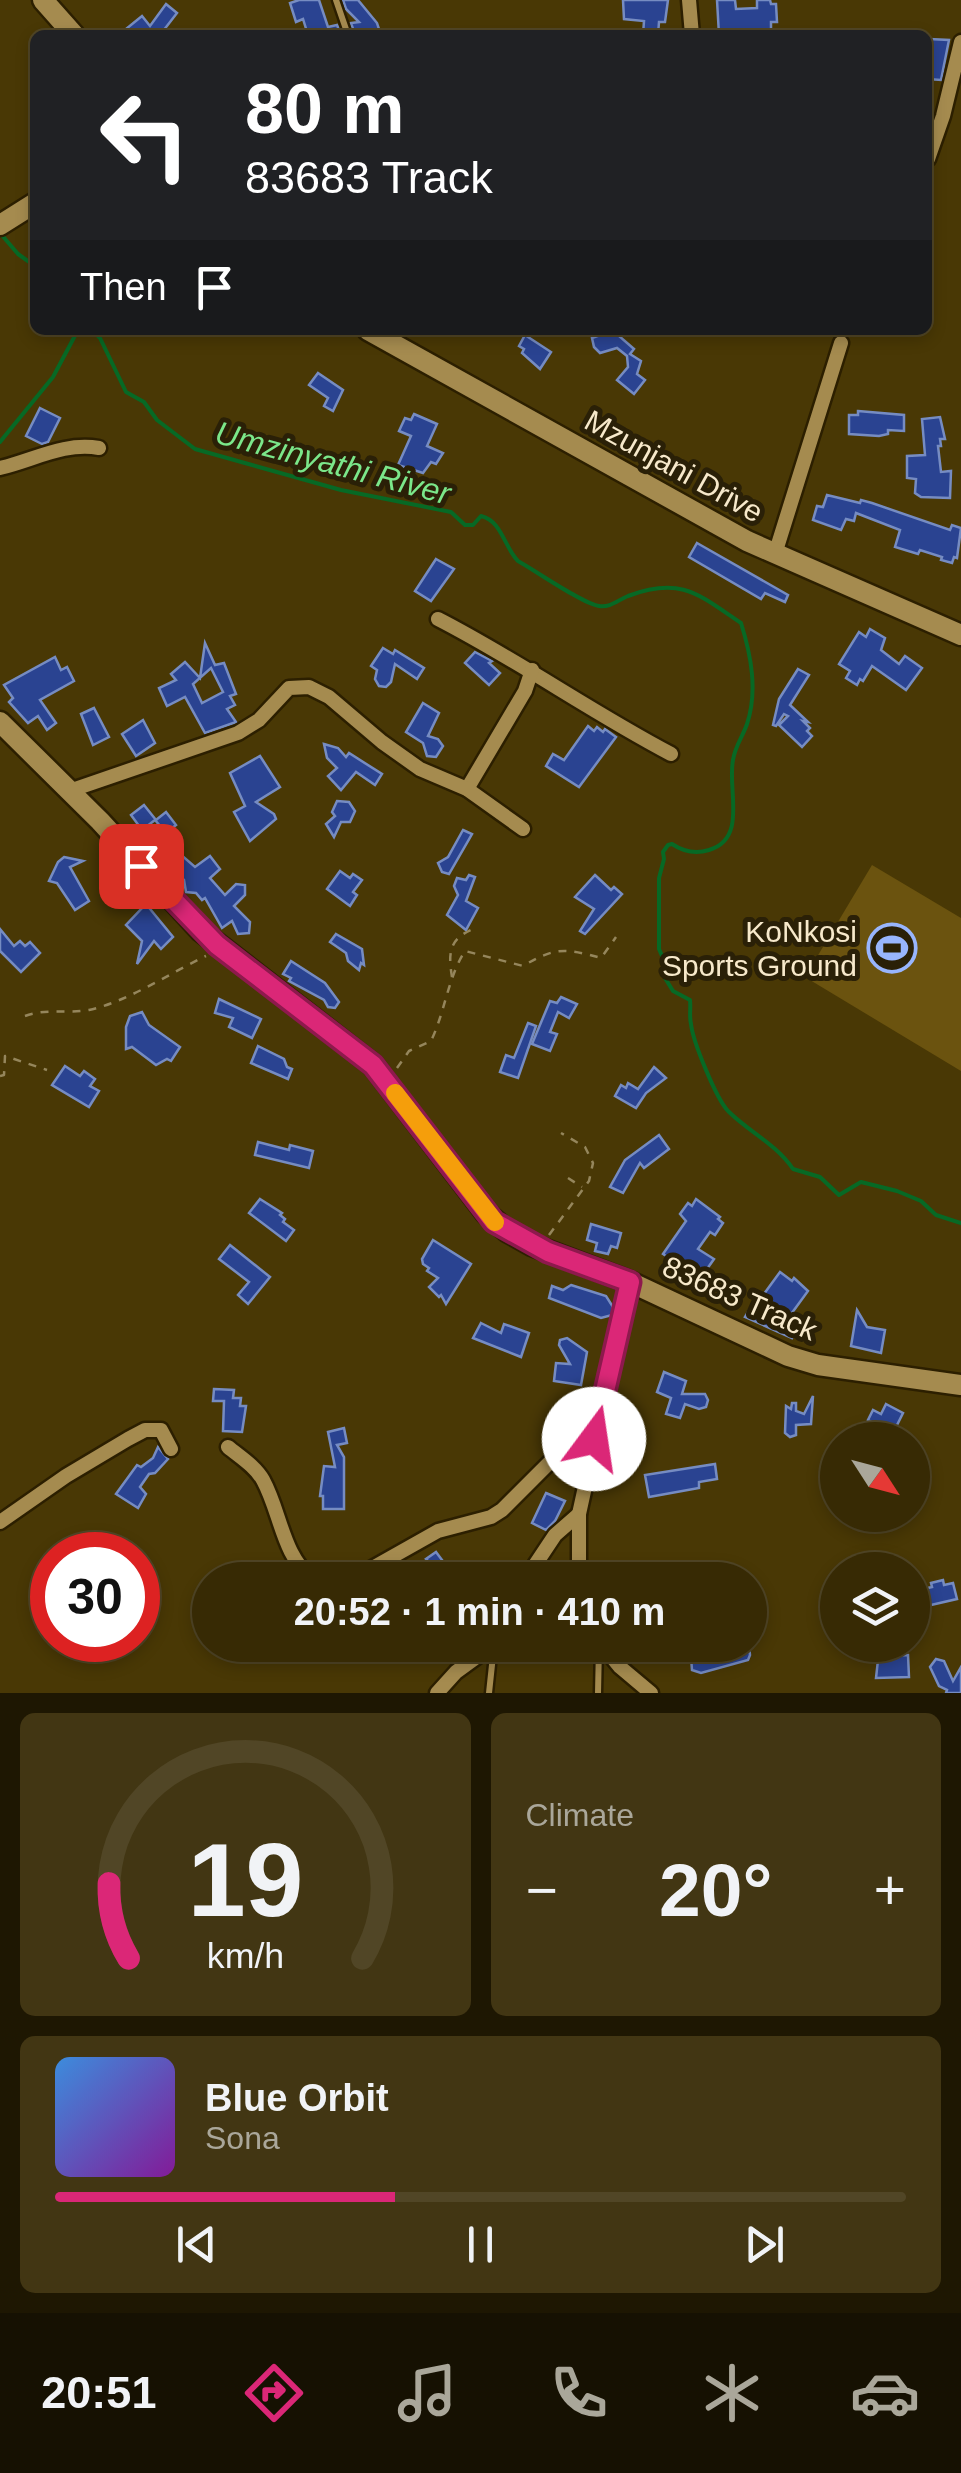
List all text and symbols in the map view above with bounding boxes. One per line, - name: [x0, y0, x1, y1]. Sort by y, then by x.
- icon: left: [80, 70, 210, 200]
- text: 80 m: [245, 70, 405, 148]
- text: 83683 Track: [245, 152, 493, 203]
- icon: arrive: [187, 260, 242, 315]
- text: Then: [80, 266, 167, 308]
- street label: Mzunjani Drive: [579, 403, 769, 529]
- water label: Umzinyathi River: [212, 414, 456, 512]
- pin: [99, 824, 184, 909]
- icon: arrive: [114, 839, 169, 894]
- place label: KoNkosi Sports Ground: [662, 915, 857, 982]
- sports icon: KoNkosi Sports Ground: [866, 922, 918, 974]
- street label: 83683 Track: [658, 1249, 823, 1347]
- position arrow: [542, 1387, 646, 1491]
- north arrow: [820, 1422, 930, 1532]
- map controls: [820, 1422, 930, 1662]
- speed limit sign: 30: [30, 1532, 160, 1662]
- button: layers: [820, 1552, 930, 1662]
- text: 20:52 · 1 min · 410 m: [294, 1591, 665, 1633]
- text: Climate: [526, 1797, 634, 1833]
- text: 19: [187, 1822, 303, 1938]
- text: 20°: [659, 1848, 772, 1932]
- text: −: [526, 1859, 558, 1921]
- text: +: [874, 1859, 906, 1921]
- text: km/h: [207, 1936, 284, 1976]
- text: Blue Orbit: [205, 2077, 389, 2119]
- text: Sona: [205, 2120, 280, 2156]
- icon: previous: [169, 2217, 224, 2272]
- icon: pause: [453, 2217, 508, 2272]
- icon: next: [737, 2217, 792, 2272]
- icon: directions: [239, 2358, 309, 2428]
- icon: music: [392, 2358, 462, 2428]
- icon: phone: [544, 2358, 614, 2428]
- icon: climate: [697, 2358, 767, 2428]
- icon: car: [850, 2358, 920, 2428]
- text: 20:51: [41, 2367, 156, 2418]

